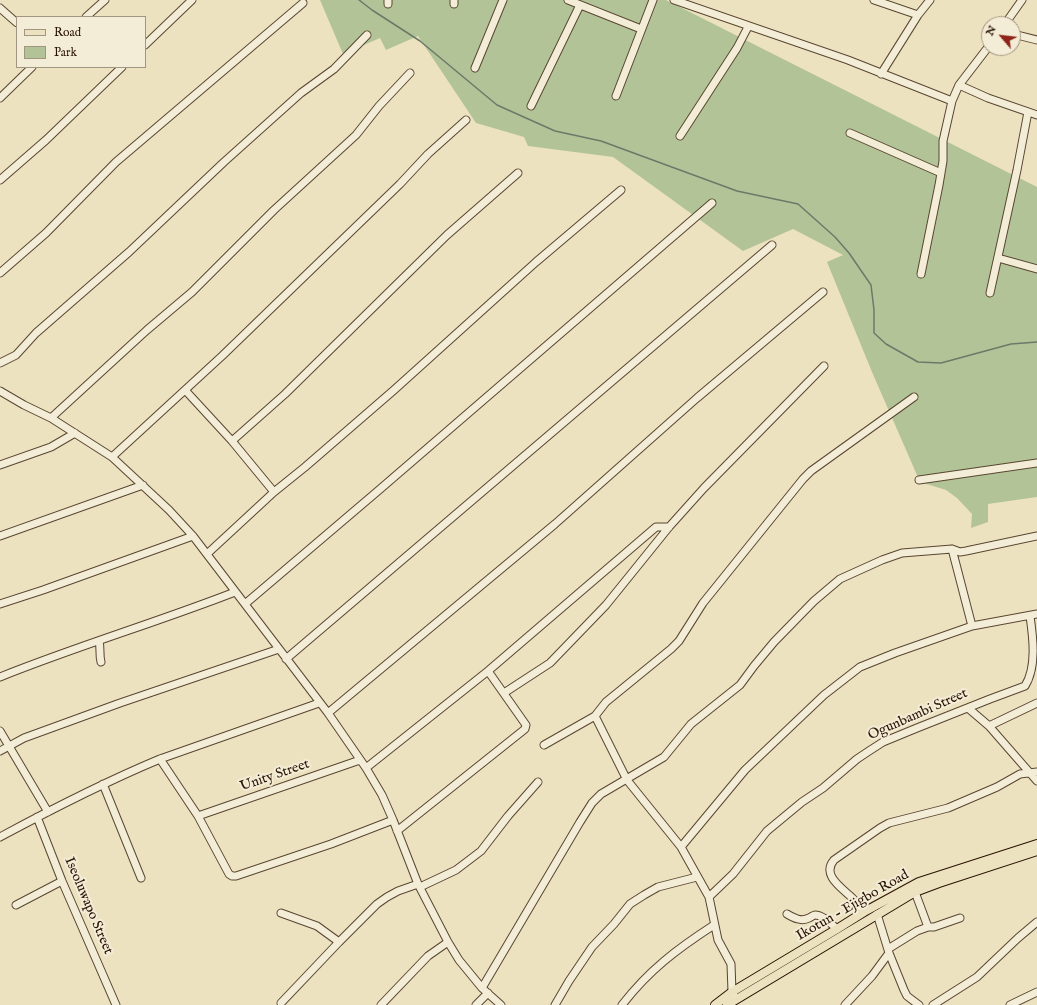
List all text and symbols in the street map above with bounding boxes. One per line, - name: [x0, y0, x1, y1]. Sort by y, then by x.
- legend: [16, 16, 146, 68]
- north arrow: [981, 16, 1021, 56]
- text: N: [983, 23, 1000, 38]
- text: Road: [54, 25, 81, 40]
- text: Park: [54, 45, 77, 60]
- street label: Ogunbambi Street: [866, 686, 970, 744]
- street label: Unity Street: [238, 756, 312, 796]
- street label: Iseoluwapo Street: [60, 855, 116, 957]
- street label: Ikotun - Ejigbo Road: [794, 867, 912, 945]

